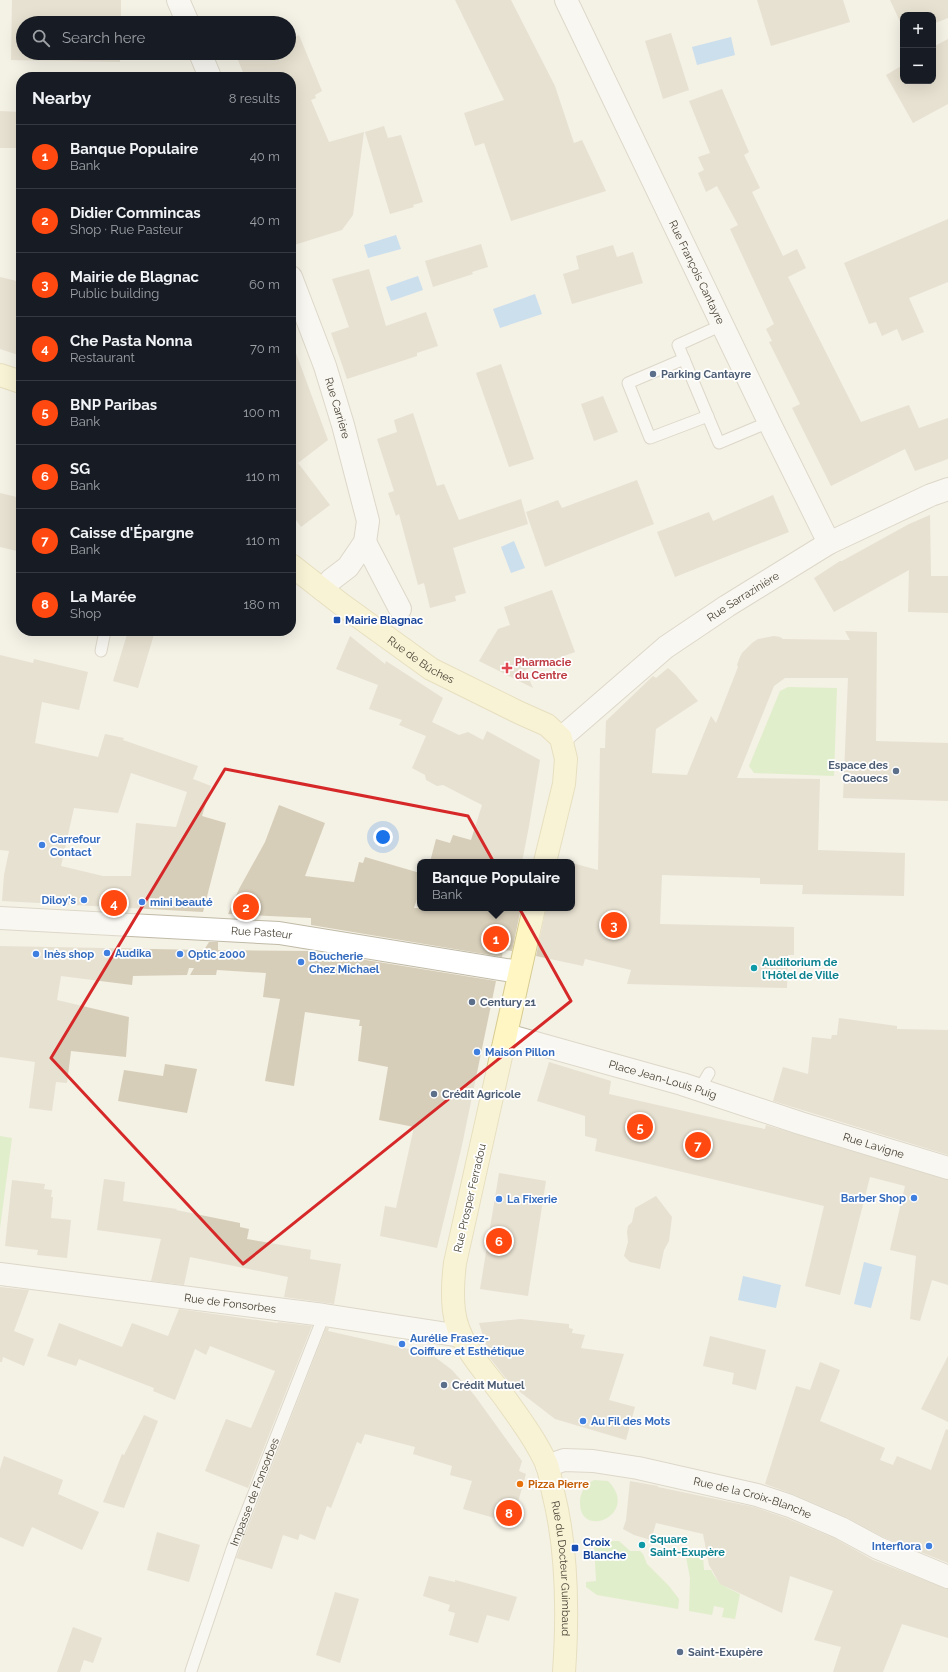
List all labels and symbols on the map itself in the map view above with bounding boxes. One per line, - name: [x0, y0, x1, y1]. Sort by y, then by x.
- street label: Rue François Cantayre: [666, 218, 728, 327]
- place label: Parking Cantayre: [661, 368, 752, 381]
- marker: Parking Cantayre: [648, 369, 658, 379]
- street label: Rue Carrière: [322, 376, 353, 440]
- street label: Rue Sarrazinière: [704, 569, 782, 624]
- place label: Mairie Blagnac: [345, 614, 423, 627]
- marker: Mairie Blagnac: [332, 615, 342, 625]
- street label: Rue de Bûches: [385, 633, 456, 686]
- place label: Pharmacie du Centre: [515, 656, 572, 682]
- marker: Pharmacie du Centre: [502, 663, 512, 673]
- place label: Espace des Caouecs: [828, 759, 889, 785]
- marker: Espace des Caouecs: [891, 766, 901, 776]
- your location: [373, 827, 393, 847]
- place label: Carrefour Contact: [50, 833, 101, 859]
- marker: Carrefour Contact: [37, 840, 47, 850]
- pin: 4: [101, 888, 127, 918]
- pin: 2: [233, 892, 259, 922]
- place label: Diloy's: [41, 894, 77, 907]
- marker: Diloy's: [79, 895, 89, 905]
- place label: mini beauté: [150, 896, 213, 909]
- marker: mini beauté: [137, 897, 147, 907]
- pin: 3: [601, 910, 627, 940]
- street label: Rue Pasteur: [231, 924, 293, 942]
- pin: 1: [483, 924, 509, 954]
- place label: Audika: [115, 947, 151, 960]
- place label: Inès shop: [44, 948, 94, 961]
- marker: Audika: [102, 948, 112, 958]
- place label: Optic 2000: [188, 948, 246, 961]
- marker: Inès shop: [31, 949, 41, 959]
- marker: Optic 2000: [175, 949, 185, 959]
- place label: Boucherie Chez Michael: [309, 950, 380, 976]
- place label: Auditorium de l'Hôtel de Ville: [762, 956, 839, 982]
- marker: Boucherie Chez Michael: [296, 957, 306, 967]
- marker: Auditorium de l'Hôtel de Ville: [749, 963, 759, 973]
- place label: Century 21: [480, 996, 537, 1009]
- marker: Century 21: [467, 997, 477, 1007]
- place label: Maison Pillon: [485, 1046, 555, 1059]
- marker: Maison Pillon: [472, 1047, 482, 1057]
- street label: Place Jean-Louis Puig: [607, 1057, 719, 1102]
- place label: Crédit Agricole: [442, 1088, 521, 1101]
- marker: Crédit Agricole: [429, 1089, 439, 1099]
- pin: 5: [627, 1112, 653, 1142]
- pin: 7: [685, 1130, 711, 1160]
- street label: Rue Lavigne: [842, 1130, 906, 1161]
- street label: Rue Prosper Ferradou: [451, 1142, 489, 1254]
- place label: Barber Shop: [841, 1192, 906, 1205]
- place label: La Fixerie: [507, 1193, 558, 1206]
- marker: Barber Shop: [909, 1193, 919, 1203]
- marker: La Fixerie: [494, 1194, 504, 1204]
- pin: 6: [486, 1226, 512, 1256]
- street label: Rue de Fonsorbes: [183, 1291, 277, 1315]
- place label: Aurélie Frasez- Coiffure et Esthétique: [410, 1332, 525, 1358]
- marker: Aurélie Frasez- Coiffure et Esthétique: [397, 1339, 407, 1349]
- place label: Crédit Mutuel: [452, 1379, 525, 1392]
- marker: Crédit Mutuel: [439, 1380, 449, 1390]
- place label: Au Fil des Mots: [591, 1415, 671, 1428]
- marker: Au Fil des Mots: [578, 1416, 588, 1426]
- street label: Impasse de Fonsorbes: [227, 1436, 282, 1548]
- street label: Rue de la Croix-Blanche: [692, 1474, 814, 1521]
- place label: Pizza Pierre: [528, 1478, 589, 1491]
- marker: Pizza Pierre: [515, 1479, 525, 1489]
- pin: 8: [496, 1498, 522, 1528]
- street label: Rue du Docteur Guimbaud: [549, 1500, 573, 1636]
- place label: Square Saint-Exupère: [650, 1533, 725, 1559]
- place label: Croix Blanche: [583, 1536, 627, 1562]
- marker: Square Saint-Exupère: [637, 1540, 647, 1550]
- place label: Interflora: [872, 1540, 921, 1553]
- marker: Interflora: [924, 1541, 934, 1551]
- marker: Croix Blanche: [570, 1543, 580, 1553]
- place label: Saint-Exupère: [688, 1646, 763, 1659]
- marker: Saint-Exupère: [675, 1647, 685, 1657]

